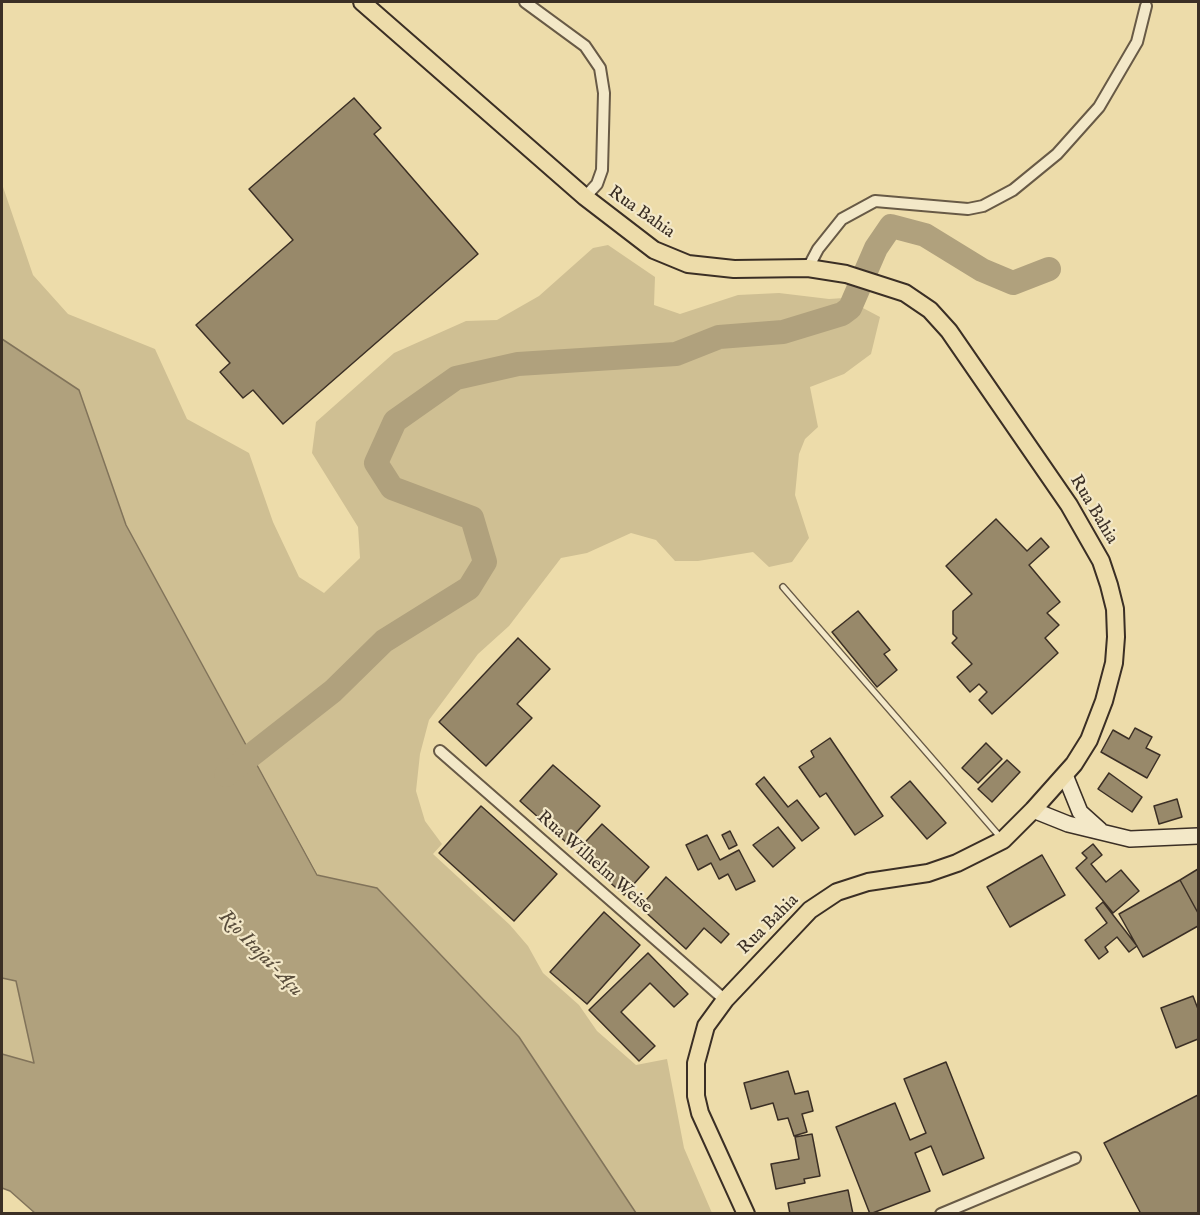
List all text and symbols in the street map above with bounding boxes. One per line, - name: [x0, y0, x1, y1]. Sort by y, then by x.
- street label: Rua Bahia: [603, 182, 679, 244]
- street label: Rua Bahia: [1064, 472, 1122, 548]
- street label: Rua Wilhelm Weise: [532, 807, 656, 919]
- street label: Rua Bahia: [734, 890, 804, 960]
- water label: Rio Itajaí-Açu: [213, 906, 307, 1002]

